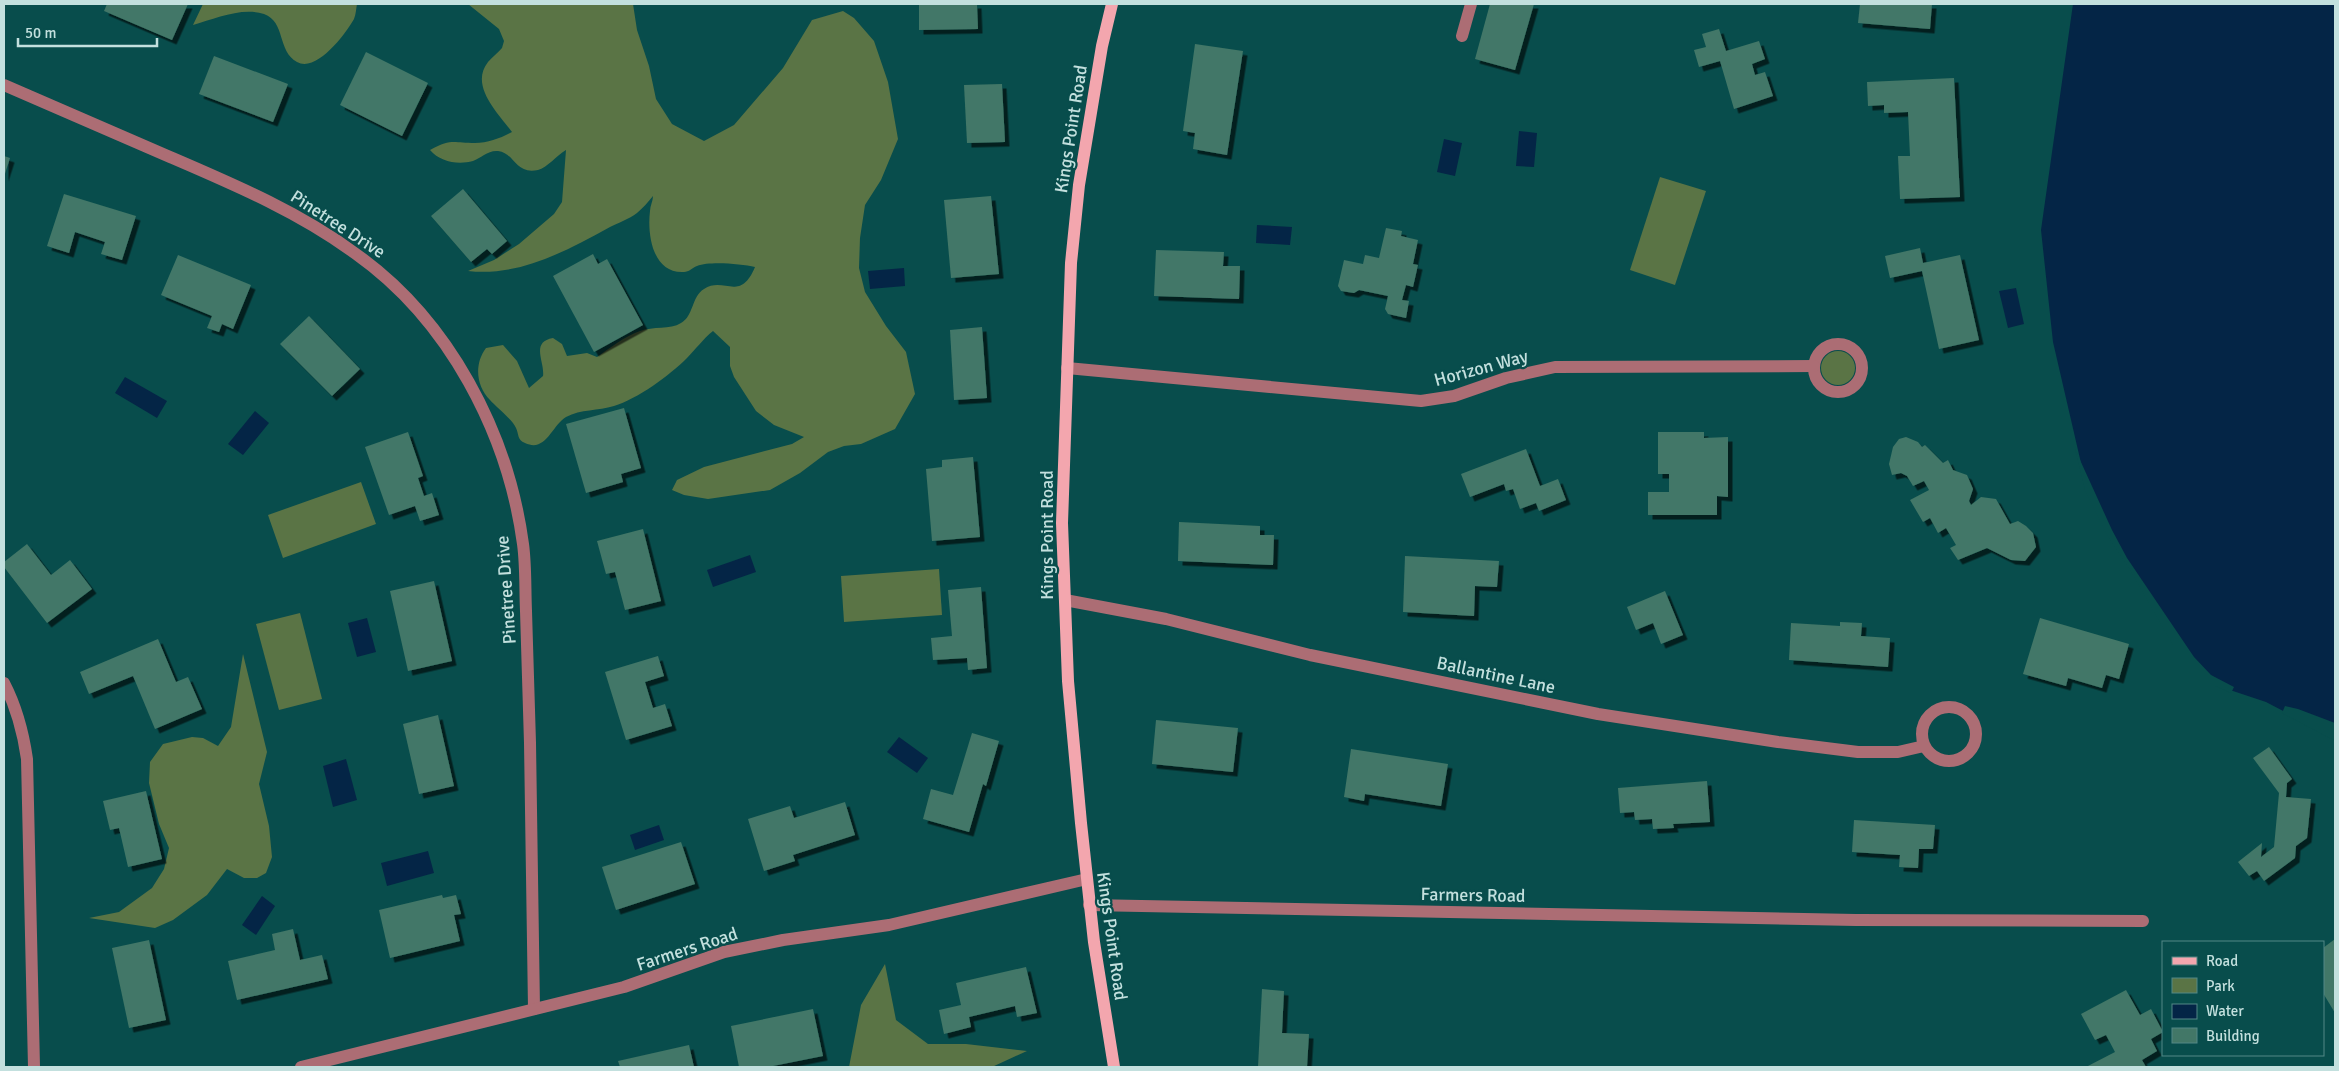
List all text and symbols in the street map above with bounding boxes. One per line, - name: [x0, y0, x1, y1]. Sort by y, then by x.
- scale bar: [18, 15, 156, 47]
- text: 50 m: [25, 24, 56, 42]
- street label: Kings Point Road: [1050, 63, 1092, 195]
- street label: Pinetree Drive: [286, 185, 390, 263]
- street label: Horizon Way: [1432, 345, 1531, 391]
- street label: Kings Point Road: [1036, 470, 1058, 600]
- street label: Pinetree Drive: [491, 535, 521, 645]
- street label: Ballantine Lane: [1435, 652, 1557, 698]
- street label: Kings Point Road: [1092, 870, 1132, 1002]
- street label: Farmers Road: [1420, 883, 1526, 907]
- street label: Farmers Road: [634, 922, 740, 976]
- legend: [2162, 941, 2324, 1056]
- text: Road: [2206, 952, 2238, 970]
- text: Park: [2206, 977, 2235, 995]
- text: Water: [2206, 1002, 2244, 1020]
- text: Building: [2206, 1027, 2260, 1045]

